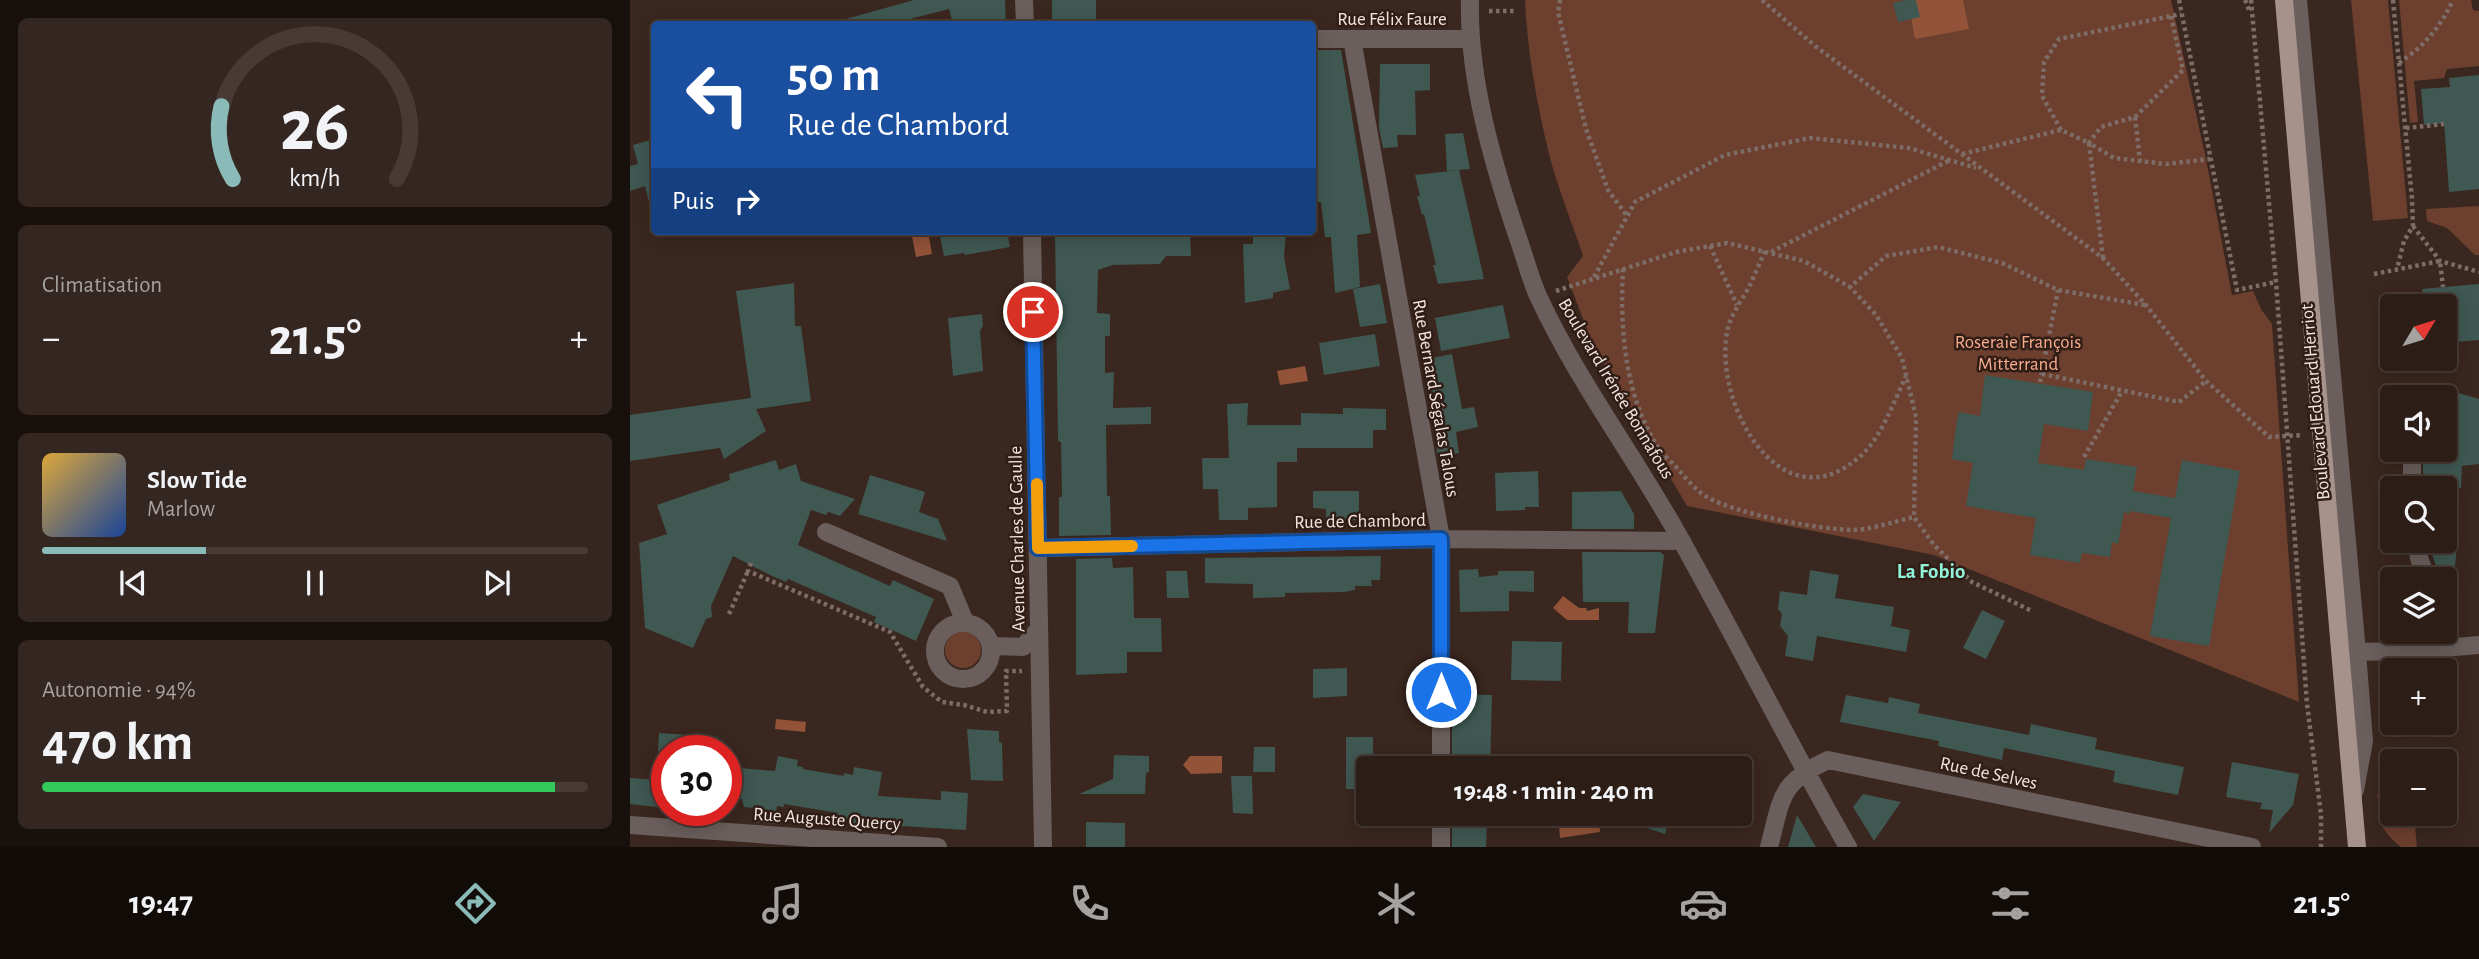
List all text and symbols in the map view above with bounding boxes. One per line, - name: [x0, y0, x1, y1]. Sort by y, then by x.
- street label: Rue Félix Faure: [1337, 10, 1447, 29]
- icon: left: [672, 49, 763, 140]
- text: 50 m: [787, 51, 881, 100]
- text: 26: [280, 91, 350, 164]
- text: Rue de Chambord: [787, 109, 1009, 141]
- text: km/h: [289, 165, 341, 190]
- icon: right: [728, 182, 766, 220]
- text: Puis: [672, 188, 714, 214]
- text: Climatisation: [42, 274, 162, 297]
- pin: [1003, 282, 1063, 342]
- icon: arrive: [1014, 293, 1052, 331]
- north arrow: [2380, 294, 2457, 371]
- map controls: [2380, 294, 2457, 826]
- street label: Boulevard Irénée Bonnafous: [1554, 295, 1677, 482]
- street label: Rue Bernard Ségalas Talous: [1409, 298, 1462, 499]
- street label: Boulevard Edouard Herriot: [2297, 303, 2334, 501]
- text: 21.5°: [269, 312, 361, 364]
- text: −: [42, 320, 60, 358]
- text: +: [570, 320, 588, 358]
- park label: Roseraie François Mitterrand: [1955, 333, 2081, 374]
- button: sound: [2380, 385, 2457, 462]
- street label: Avenue Charles de Gaulle: [1006, 446, 1029, 632]
- text: Slow Tide: [147, 467, 247, 493]
- button: search: [2380, 476, 2457, 553]
- text: Marlow: [147, 498, 215, 521]
- street label: Rue de Chambord: [1294, 511, 1426, 532]
- district label: La Fobio: [1897, 561, 1965, 582]
- icon: previous: [114, 564, 152, 602]
- icon: pause: [296, 564, 334, 602]
- icon: next: [478, 564, 516, 602]
- button: layers: [2380, 567, 2457, 644]
- position arrow: [1404, 655, 1478, 729]
- button: +: [2380, 658, 2457, 735]
- text: Autonomie · 94%: [42, 679, 196, 702]
- text: 470 km: [42, 717, 193, 769]
- speed limit sign: 30: [651, 735, 742, 826]
- button: −: [2380, 749, 2457, 826]
- street label: Rue de Selves: [1938, 754, 2039, 793]
- text: 19:48 · 1 min · 240 m: [1454, 778, 1654, 804]
- street label: Rue Auguste Quercy: [753, 805, 901, 834]
- icon: directions: [451, 879, 500, 928]
- icon: music: [758, 879, 807, 928]
- icon: phone: [1065, 879, 1114, 928]
- icon: climate: [1372, 879, 1421, 928]
- icon: car: [1679, 879, 1728, 928]
- icon: filters: [1986, 879, 2035, 928]
- text: 19:47: [129, 887, 193, 919]
- text: 21.5°: [2293, 887, 2350, 919]

